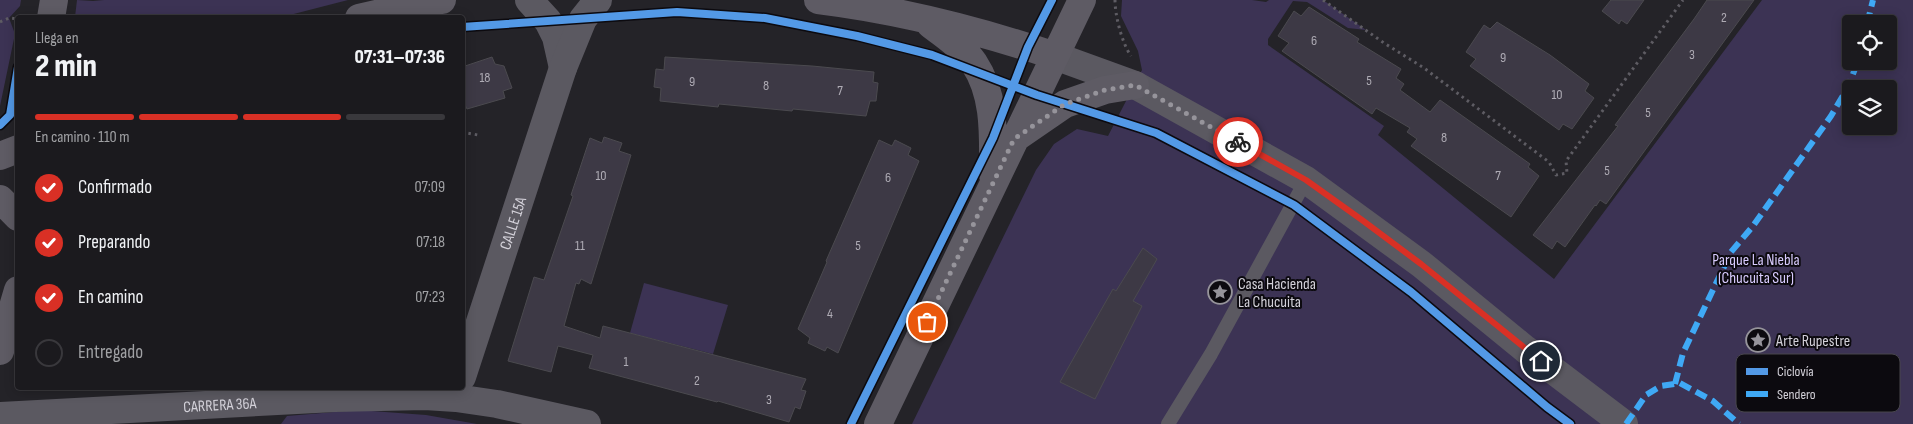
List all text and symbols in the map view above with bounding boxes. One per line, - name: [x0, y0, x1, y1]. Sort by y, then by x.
- house number: 2: [1721, 9, 1727, 26]
- map controls: [1842, 15, 1897, 135]
- button: locate: [1842, 15, 1897, 70]
- text: Llega en: [35, 29, 79, 48]
- house number: 6: [1311, 32, 1317, 49]
- text: 07:31–07:36: [355, 46, 445, 69]
- house number: 3: [1689, 46, 1695, 63]
- text: 2 min: [35, 47, 97, 86]
- house number: 9: [1500, 49, 1506, 66]
- house number: 18: [479, 69, 491, 86]
- house number: 5: [1366, 72, 1372, 89]
- house number: 9: [689, 73, 695, 90]
- house number: 8: [763, 77, 769, 94]
- button: layers: [1842, 80, 1897, 135]
- house number: 7: [837, 82, 843, 99]
- house number: 10: [1551, 86, 1563, 103]
- house number: 5: [1645, 104, 1651, 121]
- courier: [1213, 117, 1263, 167]
- text: En camino · 110 m: [35, 128, 130, 147]
- icon: bike: [1224, 128, 1252, 156]
- house number: 8: [1441, 129, 1447, 146]
- house number: 5: [1604, 162, 1610, 179]
- house number: 10: [595, 167, 607, 184]
- house number: 7: [1495, 167, 1501, 184]
- house number: 6: [885, 169, 891, 186]
- icon: check: [35, 174, 63, 202]
- text: Confirmado: [78, 176, 152, 199]
- text: 07:09: [414, 178, 445, 197]
- street label: CALLE 15A: [496, 194, 531, 252]
- icon: check: [35, 229, 63, 257]
- text: Preparando: [78, 231, 150, 254]
- text: 07:18: [416, 233, 445, 252]
- house number: 11: [575, 237, 585, 254]
- house number: 5: [855, 237, 861, 254]
- park label: Parque La Niebla (Chucuita Sur): [1712, 251, 1800, 288]
- place label: Casa Hacienda La Chucuita: [1238, 275, 1316, 312]
- place icon: Casa Hacienda La Chucuita: [1207, 279, 1233, 305]
- icon: check: [35, 284, 63, 312]
- text: En camino: [78, 286, 143, 309]
- text: 07:23: [415, 288, 445, 307]
- pin: [906, 301, 948, 343]
- house number: 4: [827, 305, 833, 322]
- icon: bag: [913, 308, 941, 336]
- place icon: Arte Rupestre: [1745, 327, 1771, 353]
- place label: Arte Rupestre: [1775, 332, 1850, 351]
- pin: [1520, 340, 1562, 382]
- text: Entregado: [78, 341, 143, 364]
- icon: home: [1527, 347, 1555, 375]
- house number: 1: [624, 353, 629, 370]
- legend: [1736, 354, 1900, 412]
- text: Ciclovía: [1777, 363, 1814, 380]
- house number: 2: [694, 372, 700, 389]
- text: Sendero: [1777, 386, 1816, 403]
- house number: 3: [766, 391, 772, 408]
- street label: CARRERA 36A: [183, 394, 257, 417]

